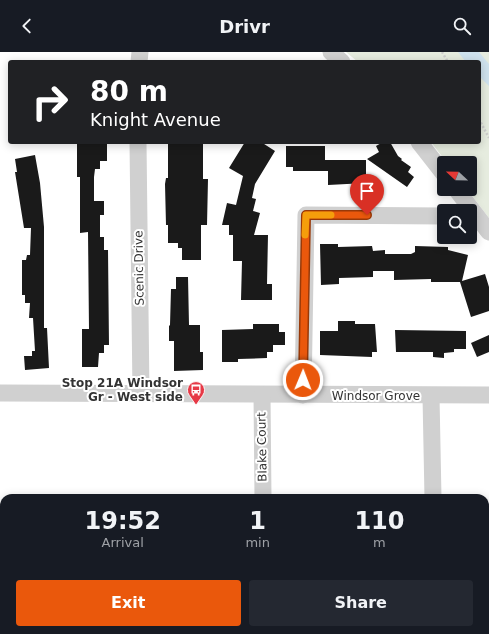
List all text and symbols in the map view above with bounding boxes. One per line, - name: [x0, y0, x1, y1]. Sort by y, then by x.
- icon: back: [16, 15, 38, 37]
- icon: search: [451, 15, 473, 37]
- text: Drivr: [219, 16, 270, 37]
- text: 80 m: [90, 75, 168, 108]
- icon: right: [24, 76, 76, 128]
- text: Knight Avenue: [90, 109, 221, 130]
- north arrow: [437, 156, 477, 196]
- map controls: [437, 156, 477, 244]
- pin: [350, 174, 384, 215]
- icon: arrive: [356, 180, 378, 202]
- button: search: [437, 204, 477, 244]
- street label: Scenic Drive: [131, 230, 147, 306]
- position arrow: [282, 359, 324, 401]
- place label: Stop 21A Windsor Gr - West side: [62, 376, 183, 404]
- bus stop icon: Stop 21A Windsor Gr - West side: [186, 380, 206, 405]
- street label: Windsor Grove: [332, 389, 420, 403]
- street label: Blake Court: [254, 412, 270, 482]
- text: 19:52: [84, 507, 161, 535]
- text: 1: [249, 507, 266, 535]
- text: 110: [354, 507, 404, 535]
- text: Arrival: [102, 535, 144, 550]
- text: min: [245, 535, 270, 550]
- text: m: [373, 535, 386, 550]
- button: Exit: [16, 580, 241, 626]
- button: Share: [249, 580, 473, 626]

